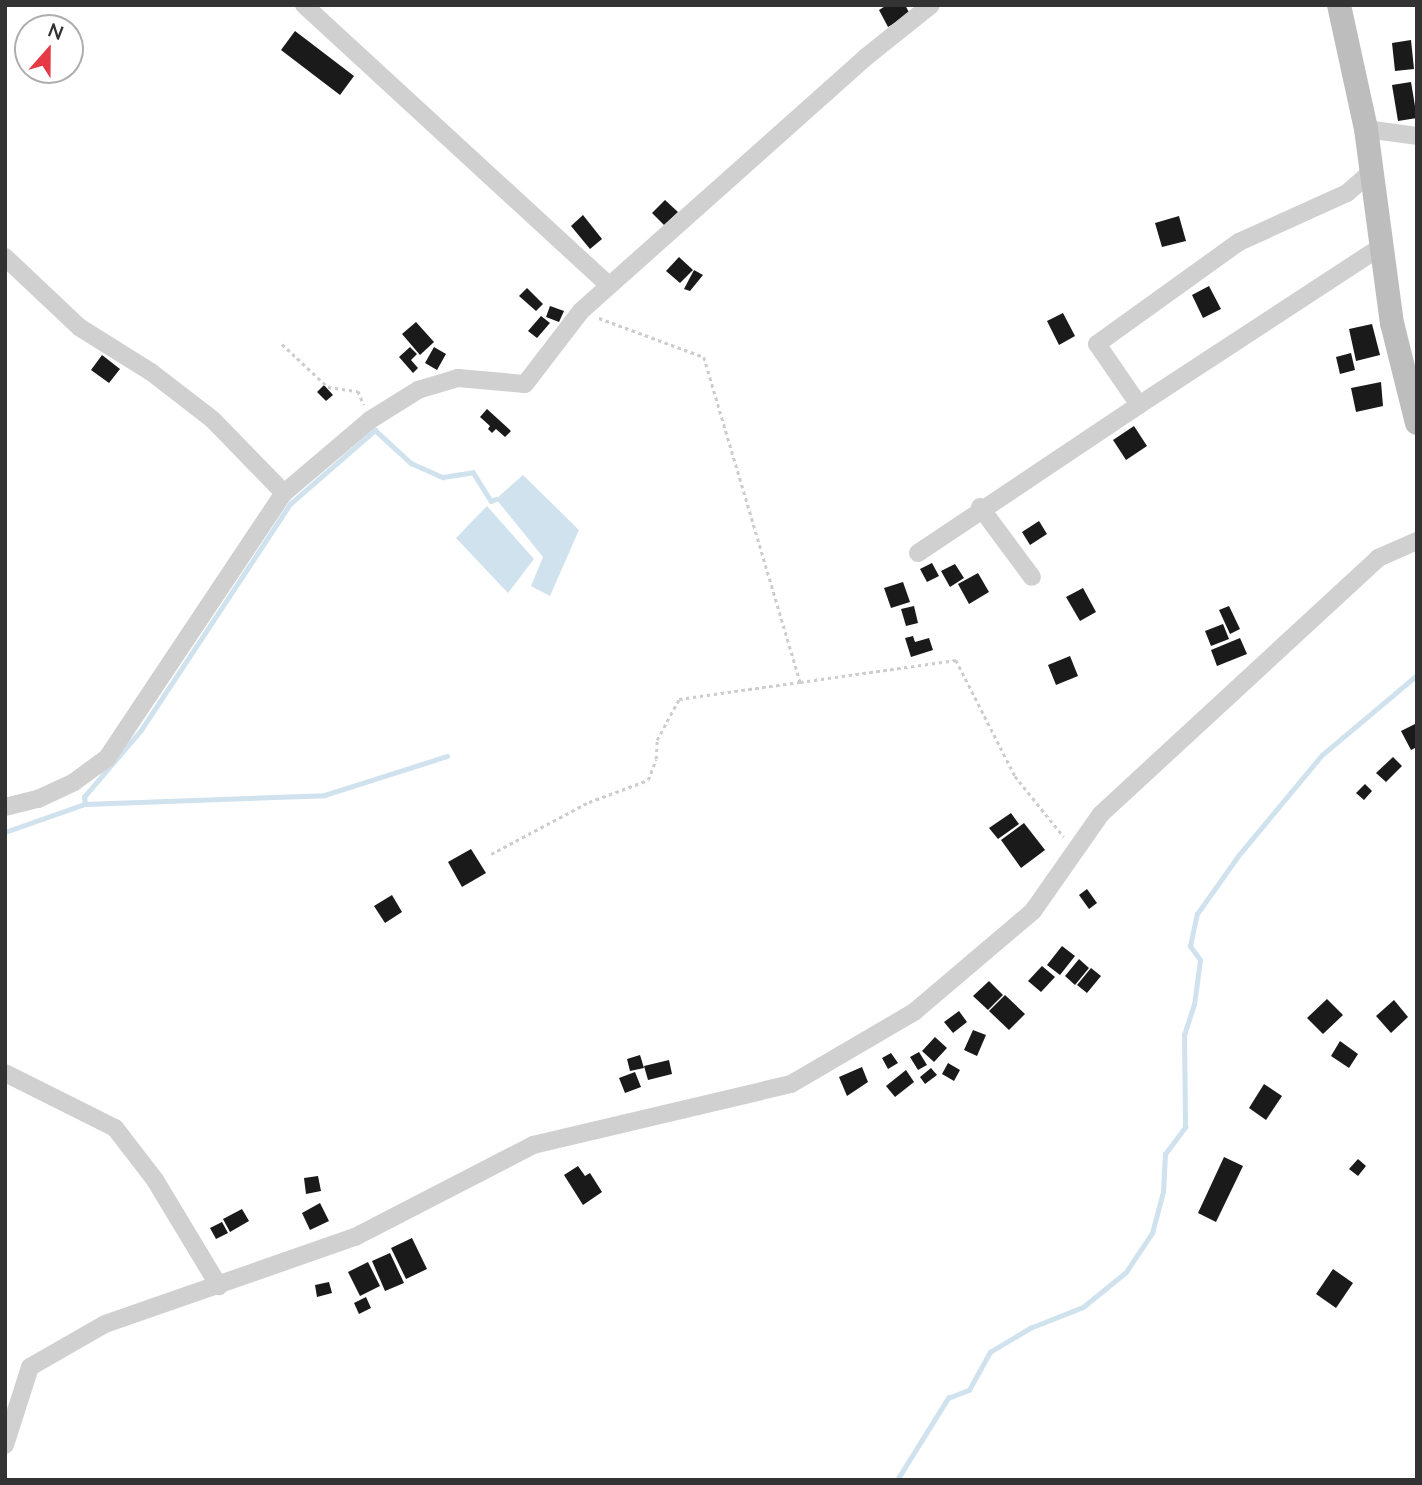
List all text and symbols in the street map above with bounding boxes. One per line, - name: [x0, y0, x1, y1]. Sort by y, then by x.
- north arrow: [14, 14, 84, 84]
- text: N: [45, 17, 67, 44]

